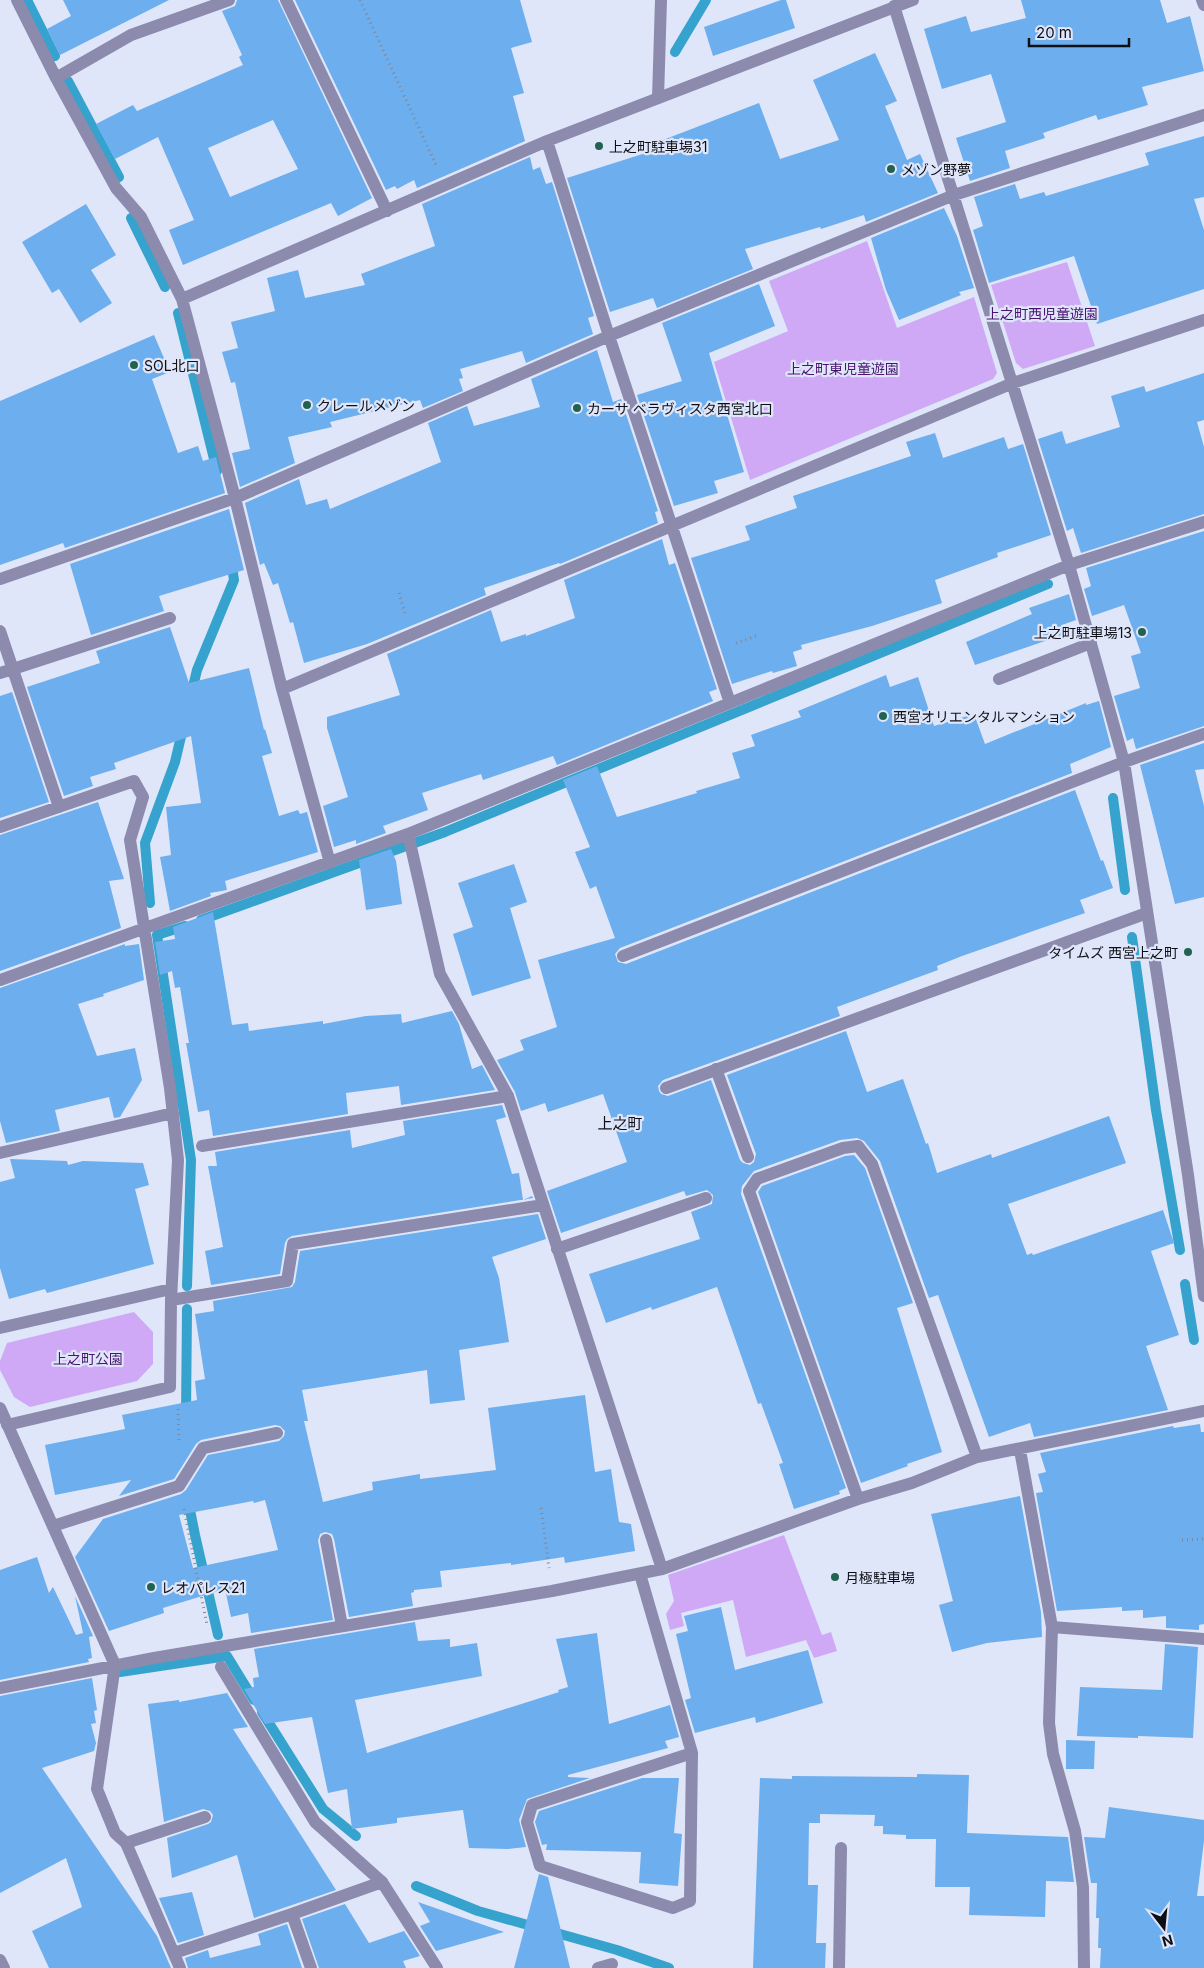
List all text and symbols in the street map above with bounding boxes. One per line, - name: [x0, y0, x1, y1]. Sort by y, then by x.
- scale bar: [1029, 15, 1129, 47]
- text: 20 m: [1036, 23, 1072, 42]
- place label: 上之町駐車場31: [609, 138, 707, 155]
- marker: 上之町駐車場31: [593, 140, 605, 152]
- place label: メゾン野夢: [901, 161, 971, 178]
- marker: メゾン野夢: [885, 163, 897, 175]
- park label: 上之町西児童遊園: [986, 305, 1098, 322]
- place label: SOL北口: [144, 357, 200, 374]
- marker: SOL北口: [128, 359, 140, 371]
- park label: 上之町東児童遊園: [787, 360, 899, 377]
- place label: クレールメゾン: [317, 397, 415, 414]
- marker: クレールメゾン: [301, 399, 313, 411]
- place label: カーサ ベラヴィスタ西宮北口: [587, 400, 773, 417]
- marker: カーサ ベラヴィスタ西宮北口: [571, 402, 583, 414]
- place label: 上之町駐車場13: [1034, 624, 1132, 641]
- marker: 上之町駐車場13: [1136, 626, 1148, 638]
- place label: 西宮オリエンタルマンション: [893, 708, 1075, 725]
- marker: 西宮オリエンタルマンション: [877, 710, 889, 722]
- place label: タイムズ 西宮上之町: [1048, 944, 1178, 961]
- marker: タイムズ 西宮上之町: [1182, 946, 1194, 958]
- district label: 上之町: [597, 1114, 643, 1133]
- park label: 上之町公園: [53, 1350, 123, 1367]
- place label: 月極駐車場: [845, 1569, 915, 1586]
- marker: 月極駐車場: [829, 1571, 841, 1583]
- place label: レオパレス21: [161, 1579, 245, 1596]
- marker: レオパレス21: [145, 1581, 157, 1593]
- north arrow: [1139, 1903, 1189, 1953]
- text: N: [1160, 1931, 1175, 1951]

